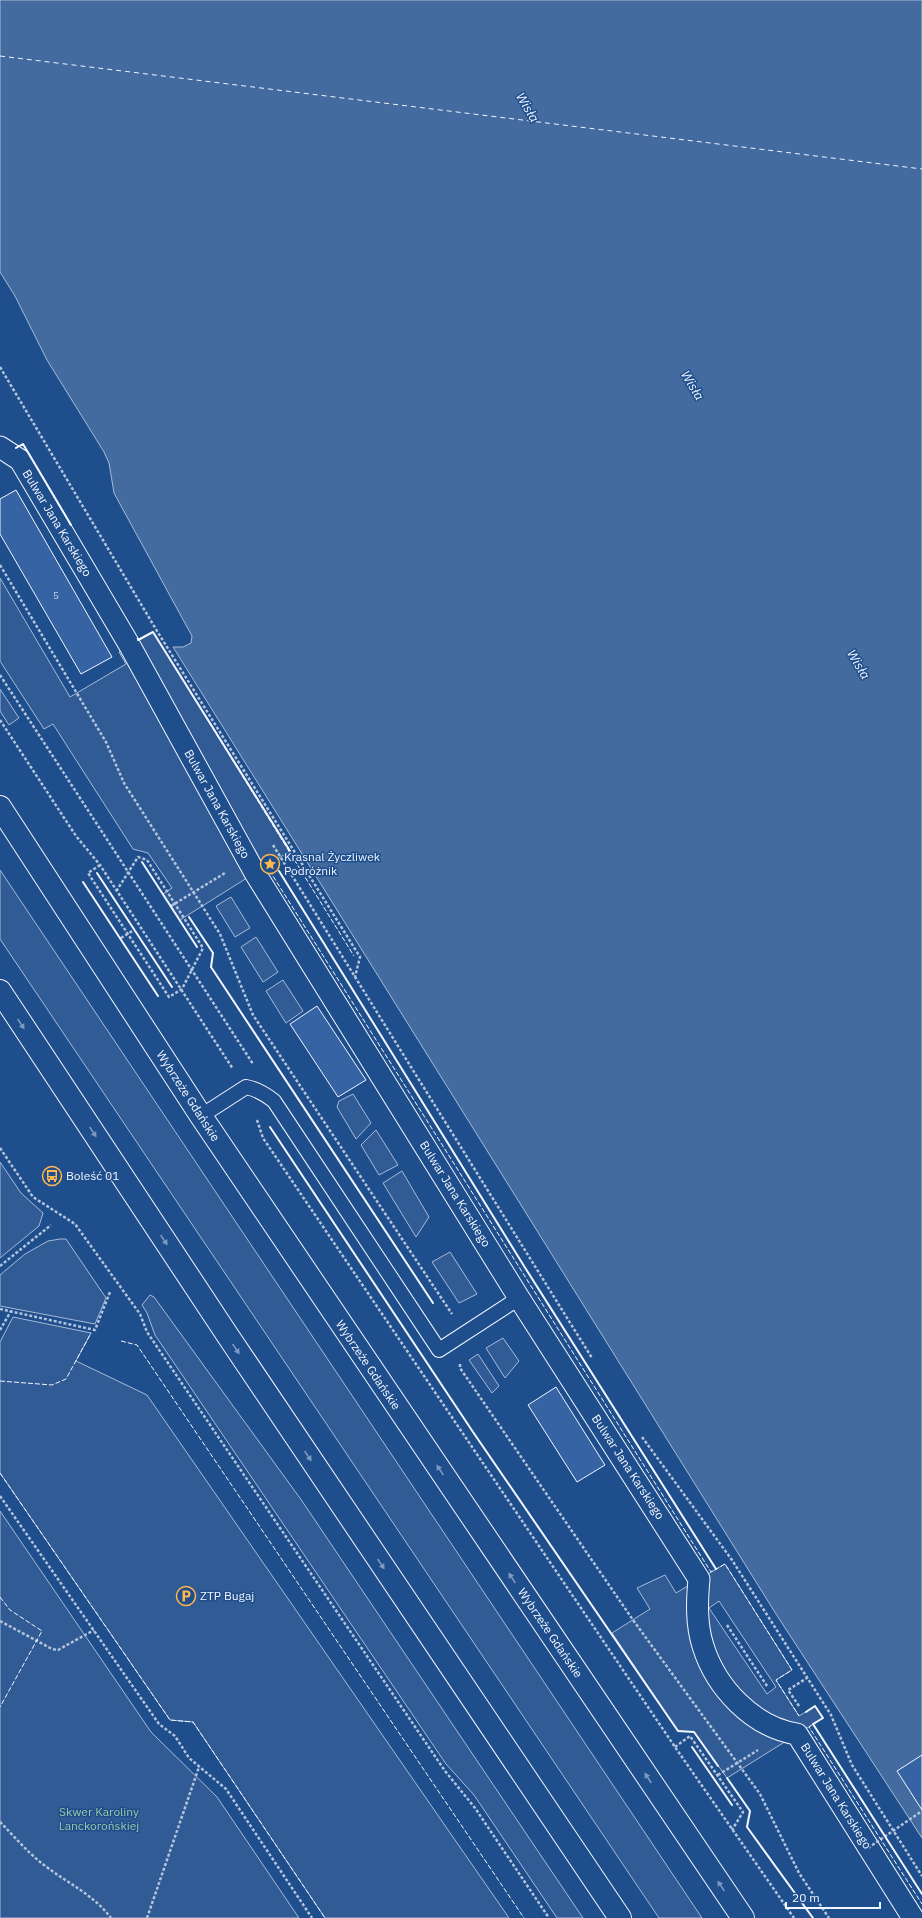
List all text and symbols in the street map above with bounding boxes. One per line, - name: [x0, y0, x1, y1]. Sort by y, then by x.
- water label: Wisła: [512, 89, 543, 125]
- water label: Wisła: [677, 367, 708, 403]
- street label: Bulwar Jana Karskiego: [20, 467, 95, 579]
- house number: 5: [53, 589, 59, 602]
- water label: Wisła: [843, 646, 874, 682]
- street label: Bulwar Jana Karskiego: [181, 747, 254, 861]
- place label: Krasnal Życzliwek Podróżnik: [284, 849, 381, 878]
- place icon: Krasnal Życzliwek Podróżnik: [259, 853, 281, 875]
- one-way arrow: [18, 1018, 25, 1029]
- street label: Wybrzeże Gdańskie: [153, 1048, 224, 1144]
- one-way arrow: [89, 1127, 97, 1137]
- street label: Bulwar Jana Karskiego: [417, 1138, 494, 1250]
- bus stop icon: Boleść 01: [41, 1165, 63, 1187]
- place label: Boleść 01: [66, 1168, 120, 1183]
- one-way arrow: [160, 1235, 168, 1245]
- street label: Wybrzeże Gdańskie: [333, 1317, 404, 1413]
- one-way arrow: [232, 1343, 240, 1354]
- street label: Bulwar Jana Karskiego: [589, 1411, 668, 1522]
- one-way arrow: [305, 1451, 312, 1462]
- one-way arrow: [436, 1465, 444, 1475]
- one-way arrow: [377, 1559, 385, 1569]
- one-way arrow: [508, 1572, 516, 1583]
- parking icon: ZTP Bugaj: [175, 1585, 197, 1607]
- street label: Wybrzeże Gdańskie: [515, 1585, 586, 1681]
- place label: ZTP Bugaj: [200, 1588, 254, 1603]
- street label: Bulwar Jana Karskiego: [798, 1740, 875, 1852]
- one-way arrow: [644, 1773, 652, 1783]
- park label: Skwer Karoliny Lanckorońskiej: [59, 1804, 139, 1833]
- one-way arrow: [717, 1880, 725, 1891]
- scale bar: [786, 1884, 880, 1910]
- text: 20 m: [792, 1890, 820, 1905]

